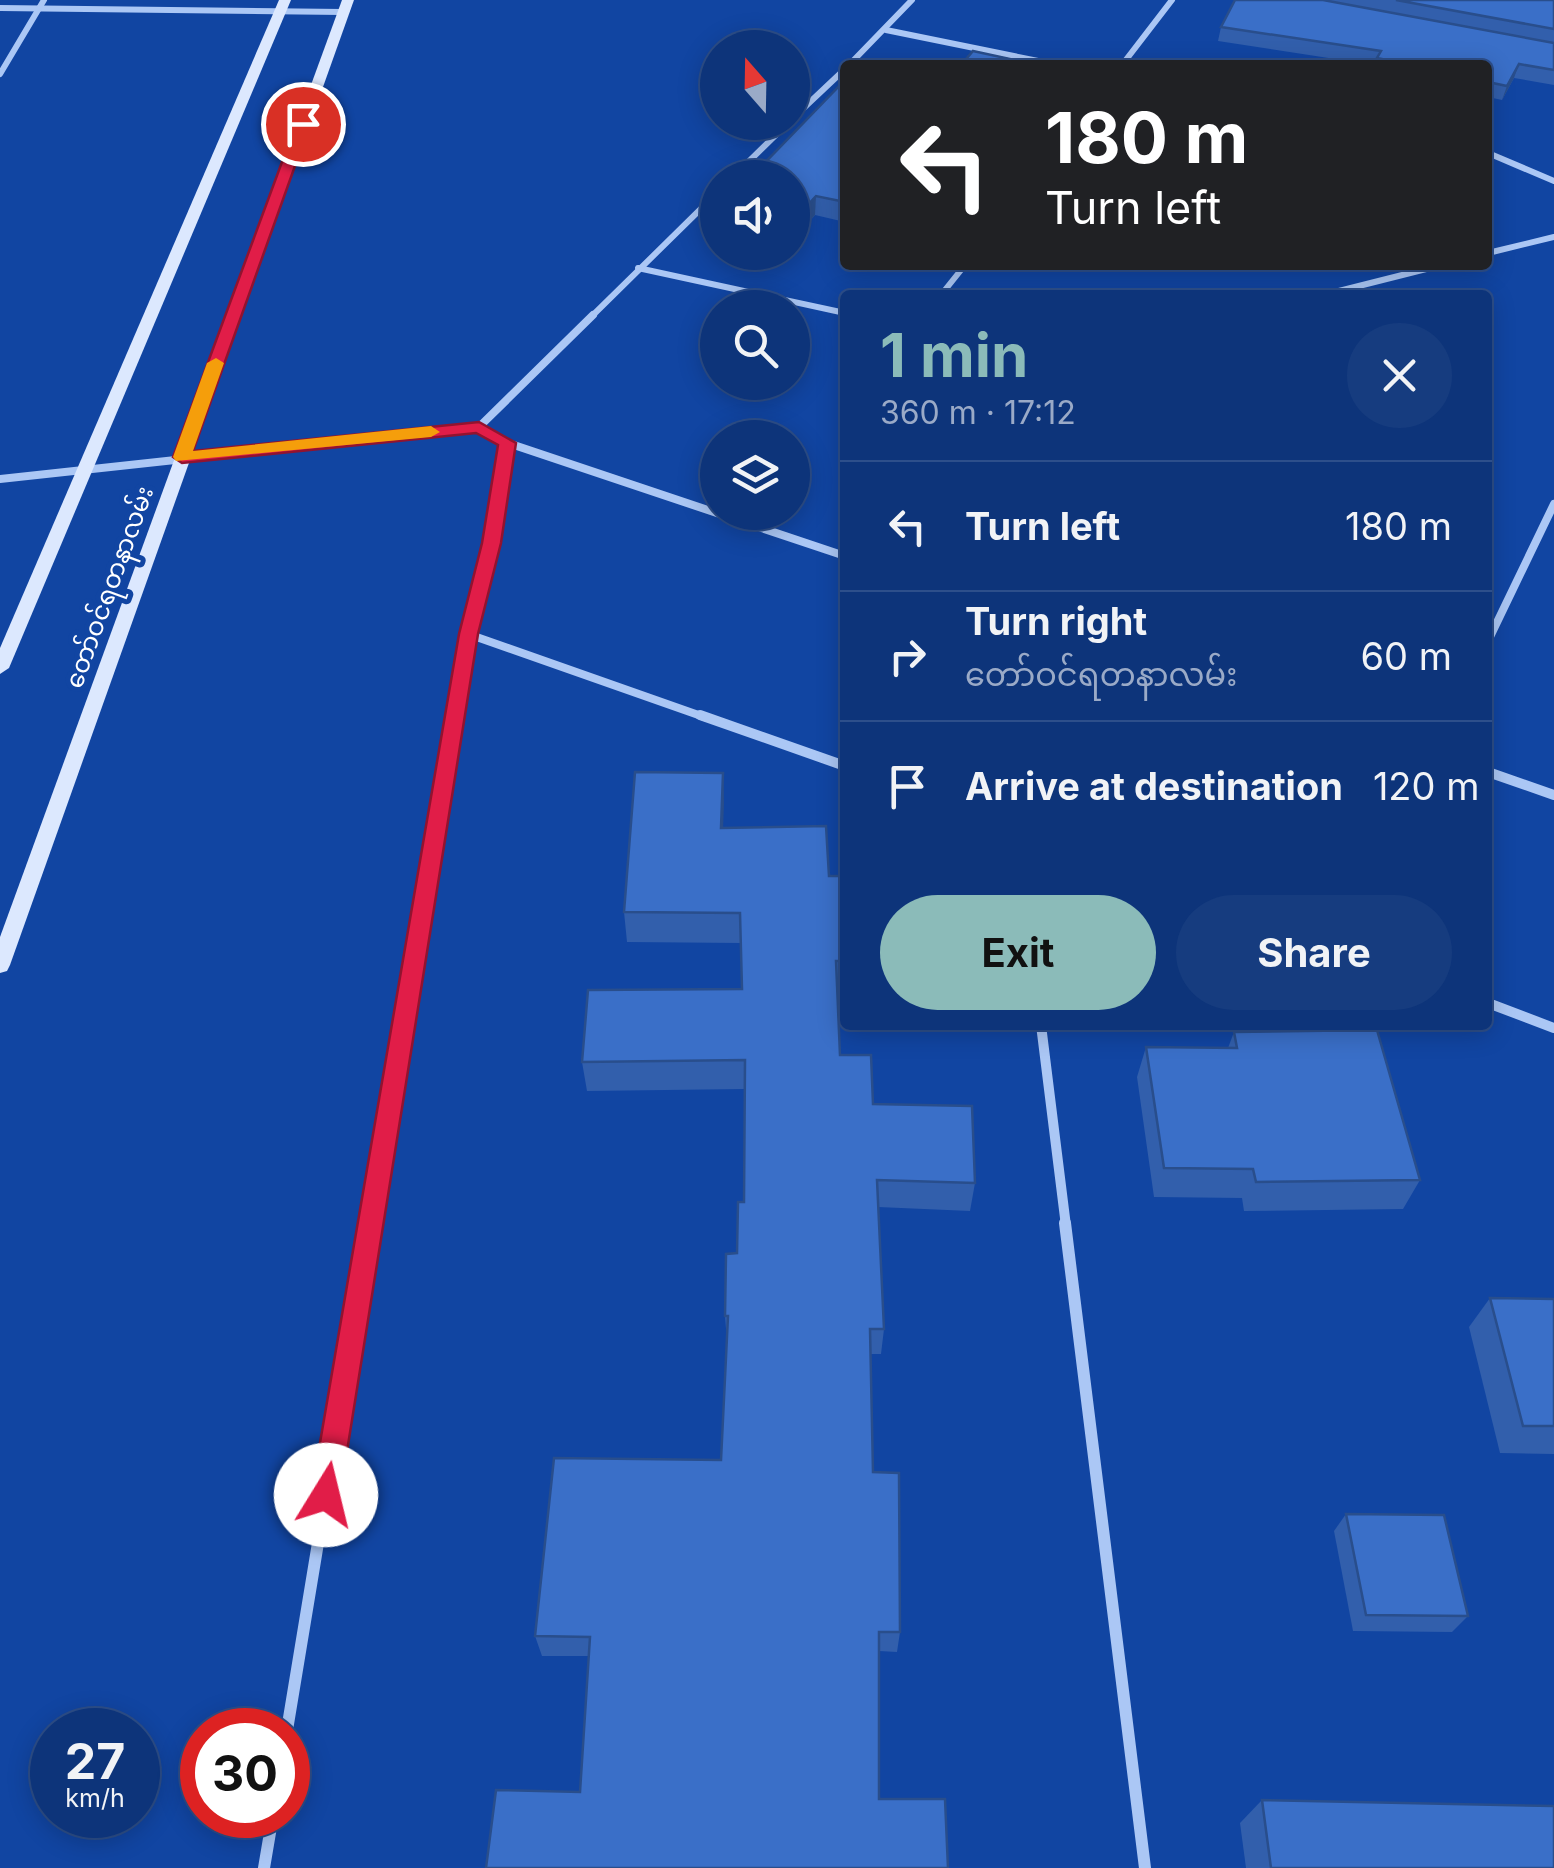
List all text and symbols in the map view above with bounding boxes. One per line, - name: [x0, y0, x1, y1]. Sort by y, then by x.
- north arrow: [700, 30, 810, 140]
- map controls: [700, 30, 810, 530]
- pin: [261, 82, 346, 167]
- text: 180 m: [1045, 95, 1248, 180]
- icon: arrive: [276, 97, 331, 152]
- icon: left: [880, 100, 1010, 230]
- button: sound: [700, 160, 810, 270]
- text: Turn left: [1045, 180, 1221, 235]
- button: search: [700, 290, 810, 400]
- text: 1 min: [880, 319, 1028, 391]
- button: close: [1347, 323, 1452, 428]
- text: 360 m · 17:12: [880, 393, 1076, 432]
- button: layers: [700, 420, 810, 530]
- street label: တော်ဝင်ရတနာလမ်း: [57, 481, 165, 694]
- icon: left: [880, 499, 935, 554]
- text: Turn left: [965, 503, 1120, 549]
- text: 180 m: [1345, 503, 1452, 549]
- text: Turn right: [965, 598, 1147, 644]
- icon: right: [880, 629, 935, 684]
- text: 60 m: [1360, 633, 1452, 679]
- text: တော်ဝင်ရတနာလမ်း: [965, 655, 1237, 694]
- icon: arrive: [880, 759, 935, 814]
- text: Arrive at destination: [965, 763, 1343, 809]
- text: 120 m: [1373, 763, 1479, 809]
- button: Exit: [880, 895, 1156, 1010]
- button: Share: [1176, 895, 1452, 1010]
- position arrow: [274, 1443, 378, 1547]
- speed limit sign: 30: [180, 1708, 310, 1838]
- text: 27: [65, 1731, 125, 1791]
- text: km/h: [65, 1783, 125, 1813]

